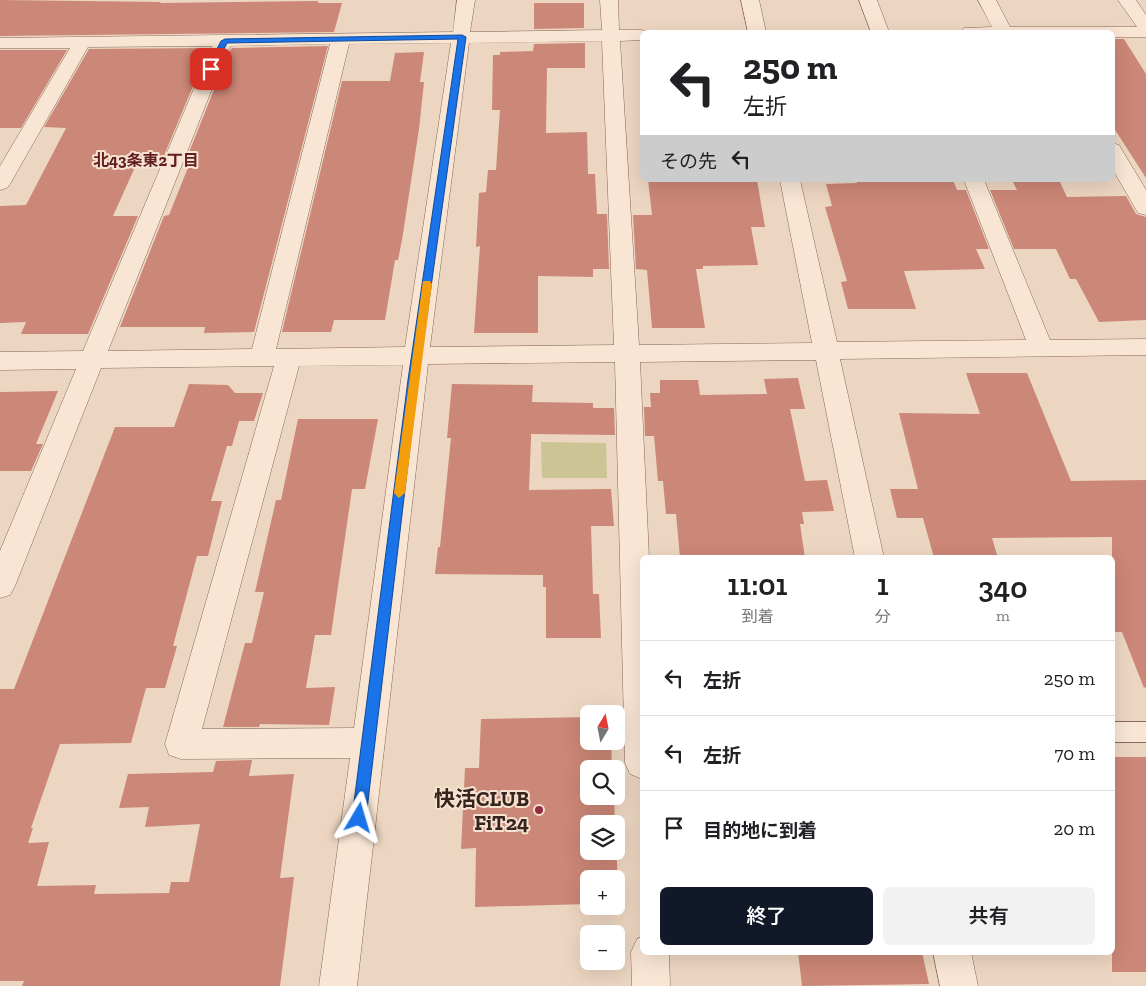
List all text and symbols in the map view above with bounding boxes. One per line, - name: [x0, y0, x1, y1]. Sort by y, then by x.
- text: 250 m: [743, 46, 837, 88]
- pin: [190, 48, 232, 90]
- icon: left: [660, 50, 725, 115]
- icon: arrive: [197, 55, 225, 83]
- text: 左折: [743, 93, 787, 120]
- icon: left: [727, 145, 755, 173]
- text: その先: [660, 150, 717, 173]
- district label: 北43条東2丁目: [93, 151, 199, 170]
- text: 11:01: [727, 567, 788, 603]
- text: 1: [877, 567, 889, 603]
- text: 340: [978, 570, 1028, 606]
- text: m: [996, 606, 1010, 625]
- text: 到着: [741, 607, 773, 626]
- text: 分: [875, 607, 891, 626]
- icon: left: [660, 664, 688, 692]
- text: 250 m: [1044, 667, 1095, 690]
- text: 左折: [703, 669, 741, 692]
- north arrow: [580, 705, 625, 750]
- map controls: [580, 705, 625, 970]
- icon: left: [660, 739, 688, 767]
- text: 70 m: [1054, 742, 1095, 765]
- text: 左折: [703, 744, 741, 767]
- button: search: [580, 760, 625, 805]
- place label: 快活CLUB FiT24: [434, 786, 529, 835]
- position arrow: [332, 791, 384, 843]
- marker: 快活CLUB FiT24: [533, 804, 545, 816]
- icon: arrive: [660, 814, 688, 842]
- button: layers: [580, 815, 625, 860]
- text: 20 m: [1054, 817, 1095, 840]
- text: 目的地に到着: [703, 819, 817, 842]
- button: +: [580, 870, 625, 915]
- button: 終了: [660, 887, 873, 945]
- button: 共有: [883, 887, 1095, 945]
- button: −: [580, 925, 625, 970]

